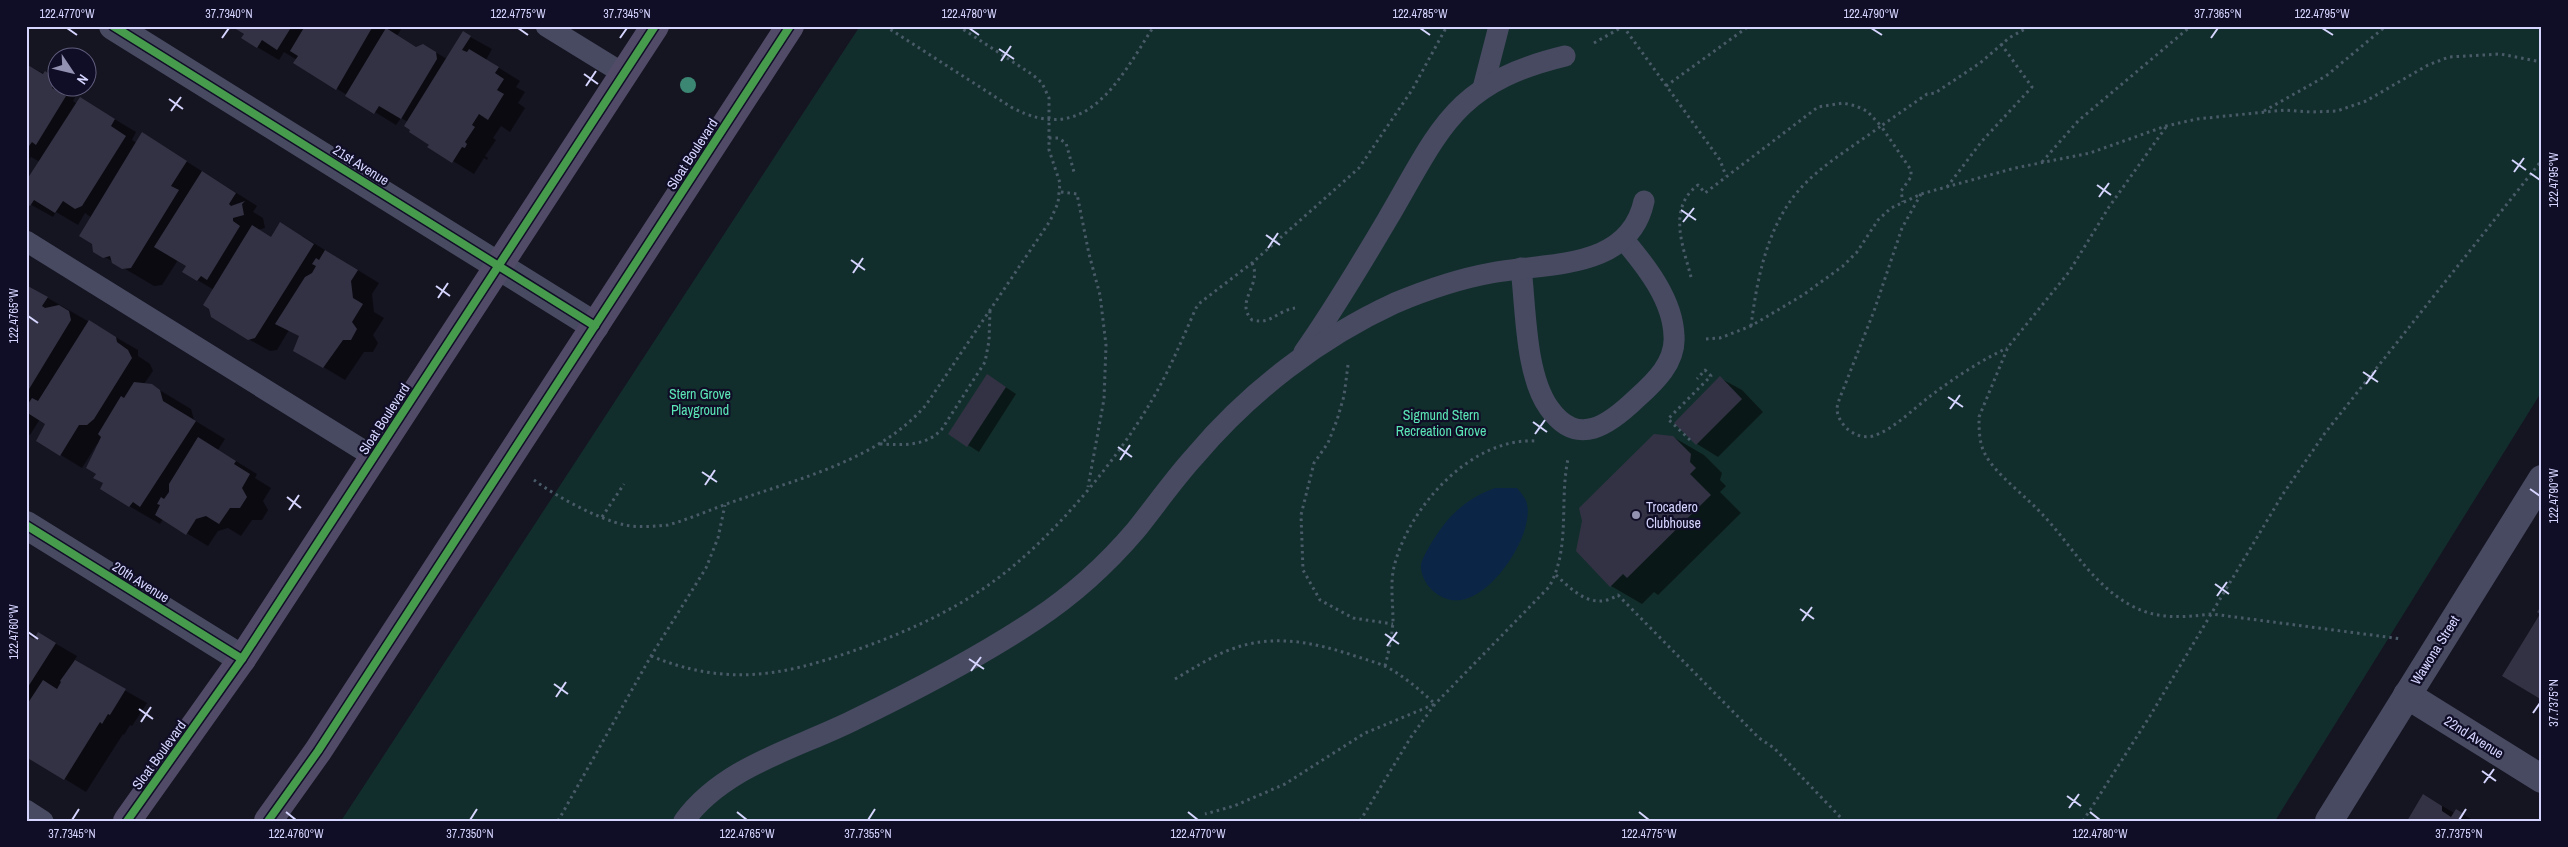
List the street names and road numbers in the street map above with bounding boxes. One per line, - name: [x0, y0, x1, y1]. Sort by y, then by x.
- street label: Sloat Boulevard: [662, 115, 722, 193]
- street label: 21st Avenue: [330, 141, 392, 189]
- street label: Sloat Boulevard: [354, 380, 414, 458]
- street label: 20th Avenue: [109, 558, 173, 606]
- street label: Wawona Street: [2407, 612, 2463, 688]
- street label: 22nd Avenue: [2441, 712, 2507, 762]
- street label: Sloat Boulevard: [128, 717, 190, 793]

